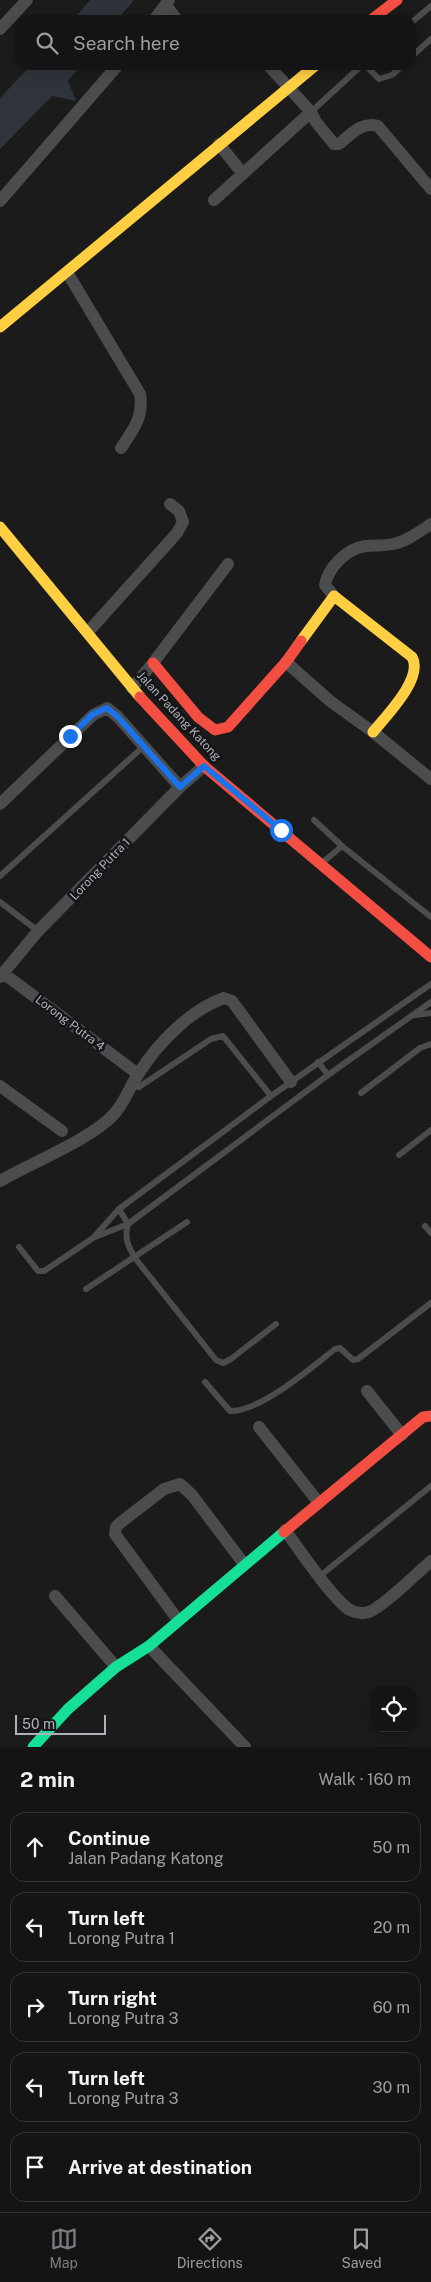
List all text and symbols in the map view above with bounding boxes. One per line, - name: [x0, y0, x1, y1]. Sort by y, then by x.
- search box: [15, 15, 416, 70]
- icon: search: [33, 29, 61, 57]
- text: Search here: [73, 32, 180, 54]
- street label: Jalan Padang Katong: [134, 669, 224, 763]
- route end: [59, 725, 82, 748]
- route start: [270, 819, 293, 842]
- street label: Lorong Putra 1: [67, 835, 133, 903]
- street label: Lorong Putra 4: [33, 992, 108, 1054]
- map controls: [371, 1687, 416, 1732]
- button: locate: [371, 1687, 416, 1732]
- scale bar: [15, 1712, 106, 1735]
- text: 50 m: [22, 1716, 55, 1732]
- text: 2 min: [20, 1767, 75, 1792]
- text: Walk · 160 m: [319, 1770, 411, 1789]
- text: Continue: [68, 1827, 150, 1849]
- icon: ahead: [21, 1833, 49, 1861]
- text: 50 m: [372, 1838, 410, 1857]
- text: Jalan Padang Katong: [68, 1849, 224, 1868]
- text: Turn left: [68, 1907, 145, 1929]
- icon: left: [21, 1913, 49, 1941]
- text: 20 m: [373, 1918, 410, 1937]
- text: Lorong Putra 1: [68, 1929, 175, 1948]
- text: Turn right: [68, 1987, 157, 2009]
- icon: right: [21, 1993, 49, 2021]
- text: 60 m: [373, 1998, 410, 2017]
- text: Lorong Putra 3: [68, 2009, 179, 2028]
- text: Turn left: [68, 2067, 145, 2089]
- icon: left: [21, 2073, 49, 2101]
- text: 30 m: [373, 2078, 410, 2097]
- text: Lorong Putra 3: [68, 2089, 179, 2108]
- icon: arrive: [21, 2153, 49, 2181]
- text: Arrive at destination: [68, 2156, 252, 2178]
- tab: Map: [49, 2225, 78, 2271]
- tab: Directions: [177, 2225, 243, 2271]
- tab: Saved: [341, 2225, 382, 2271]

